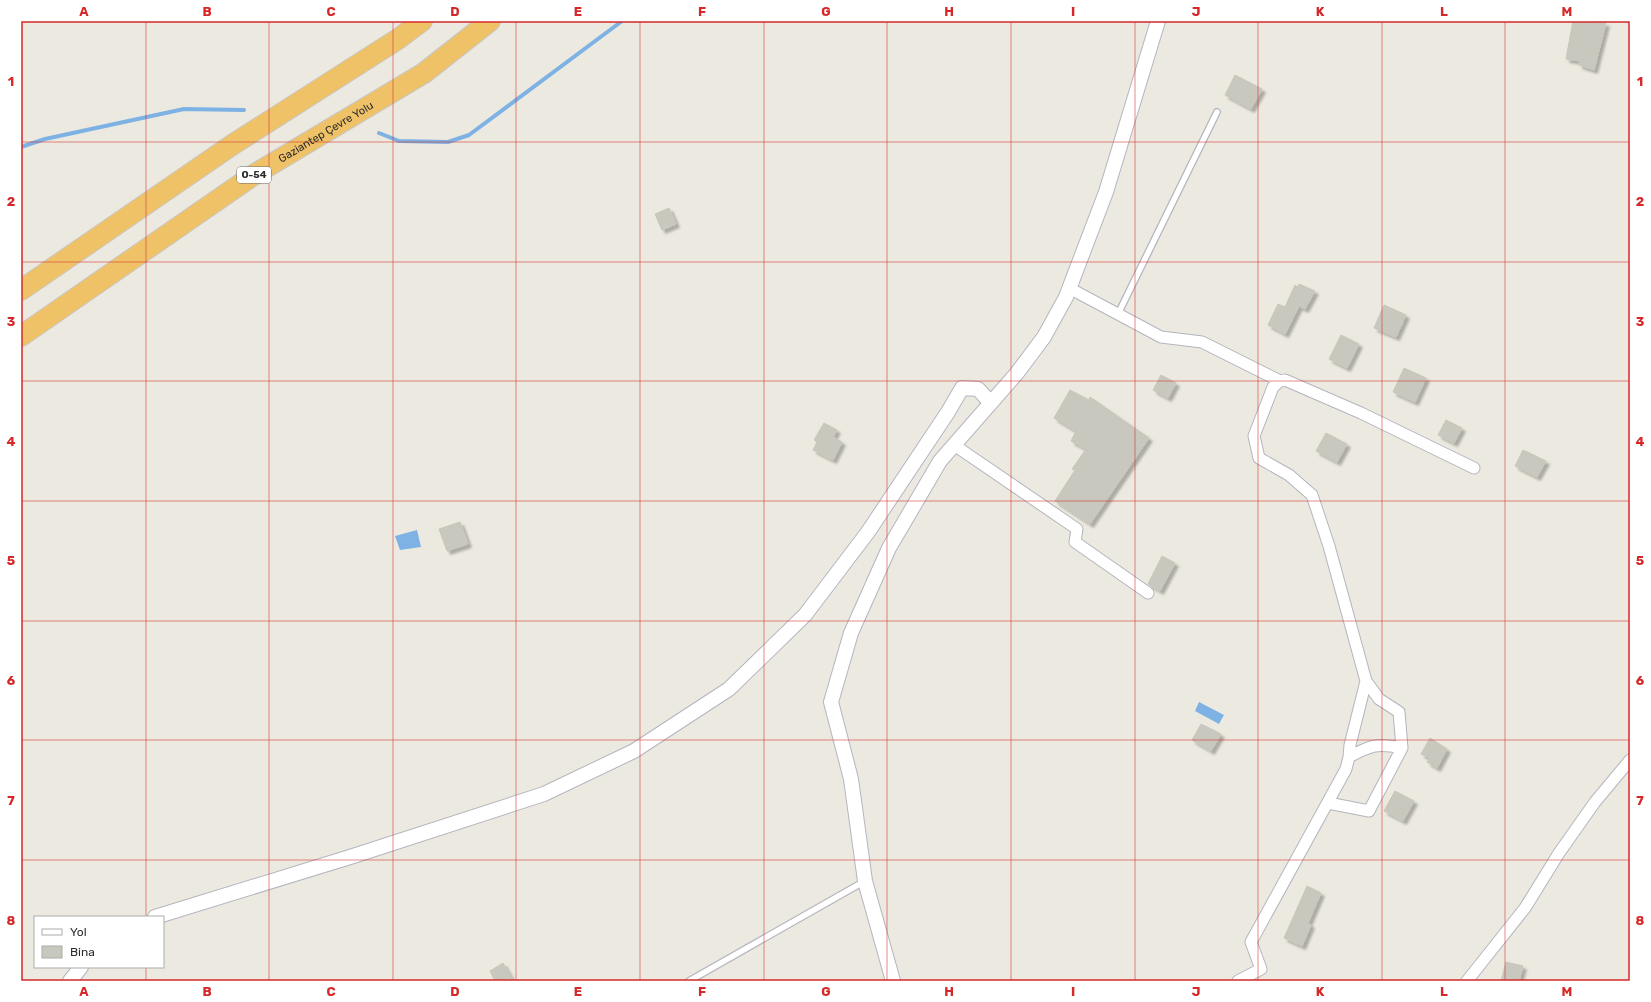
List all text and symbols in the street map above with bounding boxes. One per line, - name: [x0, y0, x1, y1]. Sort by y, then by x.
- text: A: [79, 4, 89, 19]
- text: B: [202, 4, 212, 19]
- text: C: [326, 4, 336, 19]
- text: D: [450, 4, 460, 19]
- text: E: [574, 4, 582, 19]
- text: F: [698, 4, 706, 19]
- text: G: [821, 4, 831, 19]
- text: H: [944, 4, 954, 19]
- text: I: [1071, 4, 1075, 19]
- text: J: [1192, 4, 1200, 19]
- text: K: [1316, 4, 1325, 19]
- text: L: [1440, 4, 1448, 19]
- text: M: [1562, 4, 1572, 19]
- text: 1: [8, 74, 14, 89]
- text: 1: [1637, 74, 1643, 89]
- street label: Gaziantep Çevre Yolu: [276, 98, 375, 165]
- road number: O-54: [237, 167, 271, 183]
- text: 2: [7, 194, 15, 209]
- text: 2: [1636, 194, 1644, 209]
- text: 3: [7, 314, 16, 329]
- text: 3: [1636, 314, 1645, 329]
- text: 4: [7, 434, 16, 449]
- text: 4: [1636, 434, 1645, 449]
- text: 5: [7, 553, 15, 568]
- text: 5: [1636, 553, 1644, 568]
- text: 6: [7, 673, 16, 688]
- text: 6: [1636, 673, 1645, 688]
- text: 7: [7, 793, 15, 808]
- text: 7: [1636, 793, 1644, 808]
- text: 8: [7, 913, 16, 928]
- text: 8: [1636, 913, 1645, 928]
- legend: [34, 916, 164, 968]
- text: Yol: [70, 925, 87, 939]
- text: Bina: [70, 945, 95, 959]
- text: A: [79, 984, 89, 999]
- text: B: [202, 984, 212, 999]
- text: C: [326, 984, 336, 999]
- text: D: [450, 984, 460, 999]
- text: E: [574, 984, 582, 999]
- text: F: [698, 984, 706, 999]
- text: G: [821, 984, 831, 999]
- text: H: [944, 984, 954, 999]
- text: I: [1071, 984, 1075, 999]
- text: J: [1192, 984, 1200, 999]
- text: K: [1316, 984, 1325, 999]
- text: L: [1440, 984, 1448, 999]
- text: M: [1562, 984, 1572, 999]

